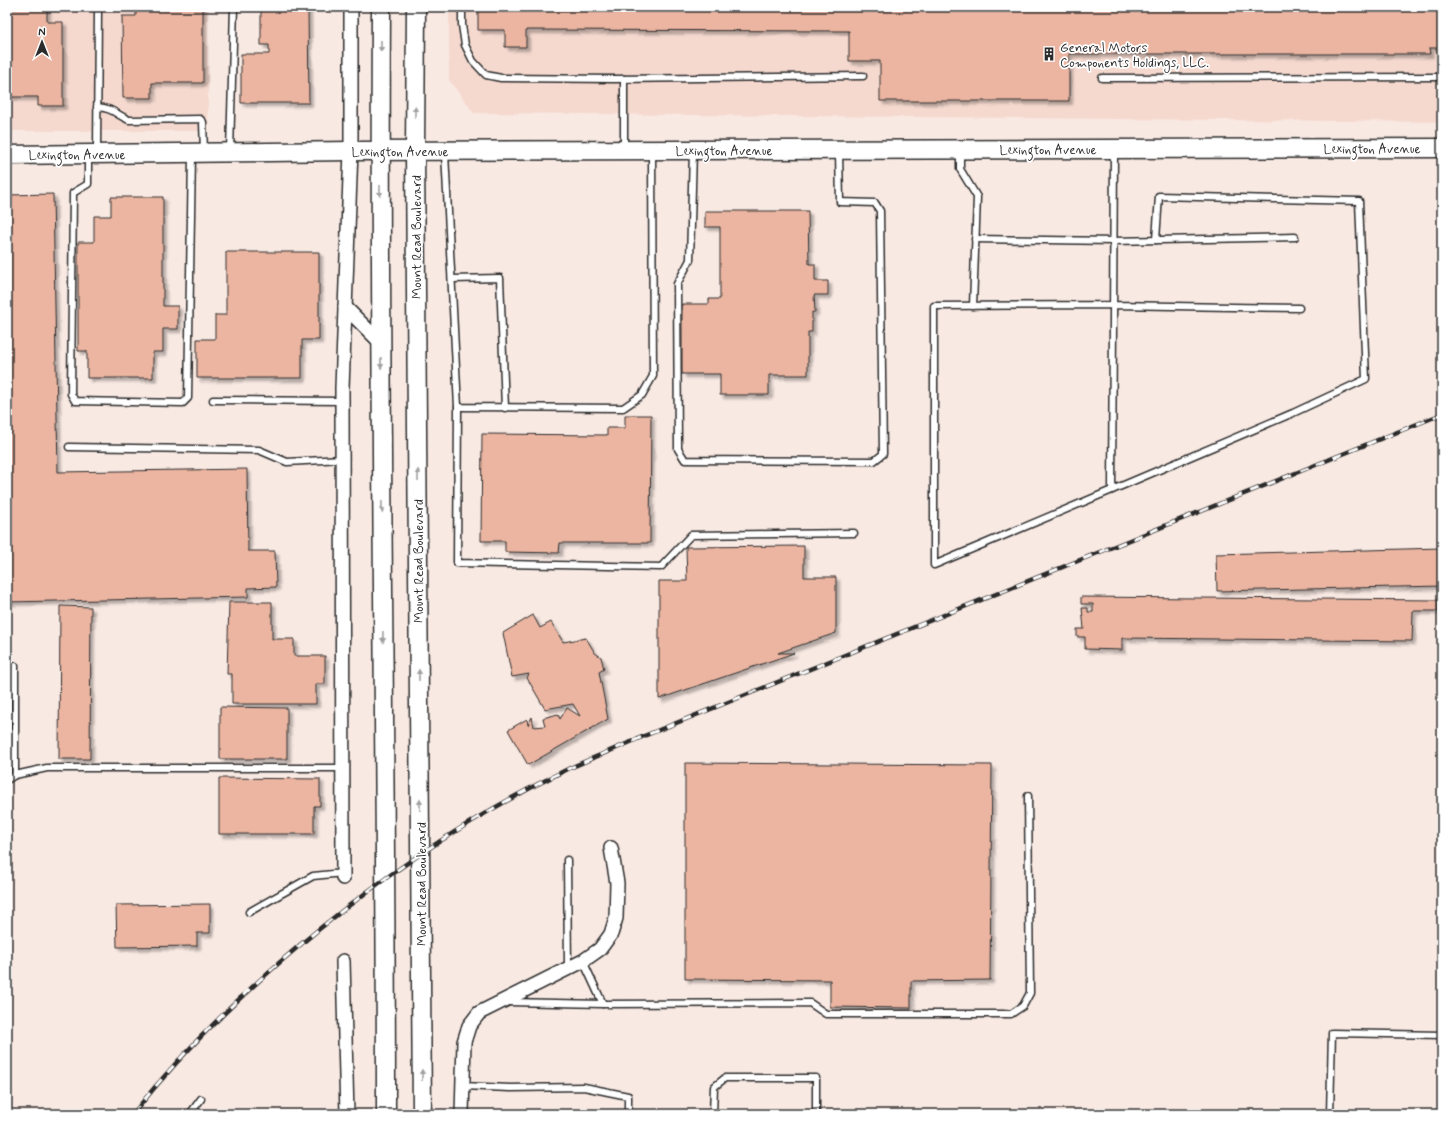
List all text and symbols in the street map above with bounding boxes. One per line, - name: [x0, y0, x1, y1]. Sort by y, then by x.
- north arrow: [22, 22, 62, 62]
- text: N: [38, 26, 46, 40]
- one-way arrow: [378, 40, 384, 53]
- place label: General Motors Components Holdings, LLC.: [1060, 40, 1209, 73]
- building icon: General Motors Components Holdings, LLC.: [1041, 46, 1057, 62]
- one-way arrow: [412, 105, 418, 118]
- street label: Lexington Avenue: [1323, 141, 1421, 160]
- street label: Lexington Avenue: [999, 142, 1097, 161]
- street label: Lexington Avenue: [675, 143, 773, 162]
- street label: Lexington Avenue: [351, 144, 449, 163]
- street label: Lexington Avenue: [28, 147, 126, 166]
- street label: Mount Read Boulevard: [409, 175, 426, 299]
- one-way arrow: [377, 185, 383, 198]
- one-way arrow: [378, 357, 384, 370]
- one-way arrow: [414, 469, 421, 481]
- street label: Mount Read Boulevard: [411, 499, 428, 623]
- one-way arrow: [379, 501, 385, 514]
- one-way arrow: [380, 631, 386, 644]
- one-way arrow: [416, 668, 422, 681]
- one-way arrow: [417, 798, 423, 811]
- street label: Mount Read Boulevard: [414, 822, 431, 946]
- one-way arrow: [419, 1068, 425, 1081]

